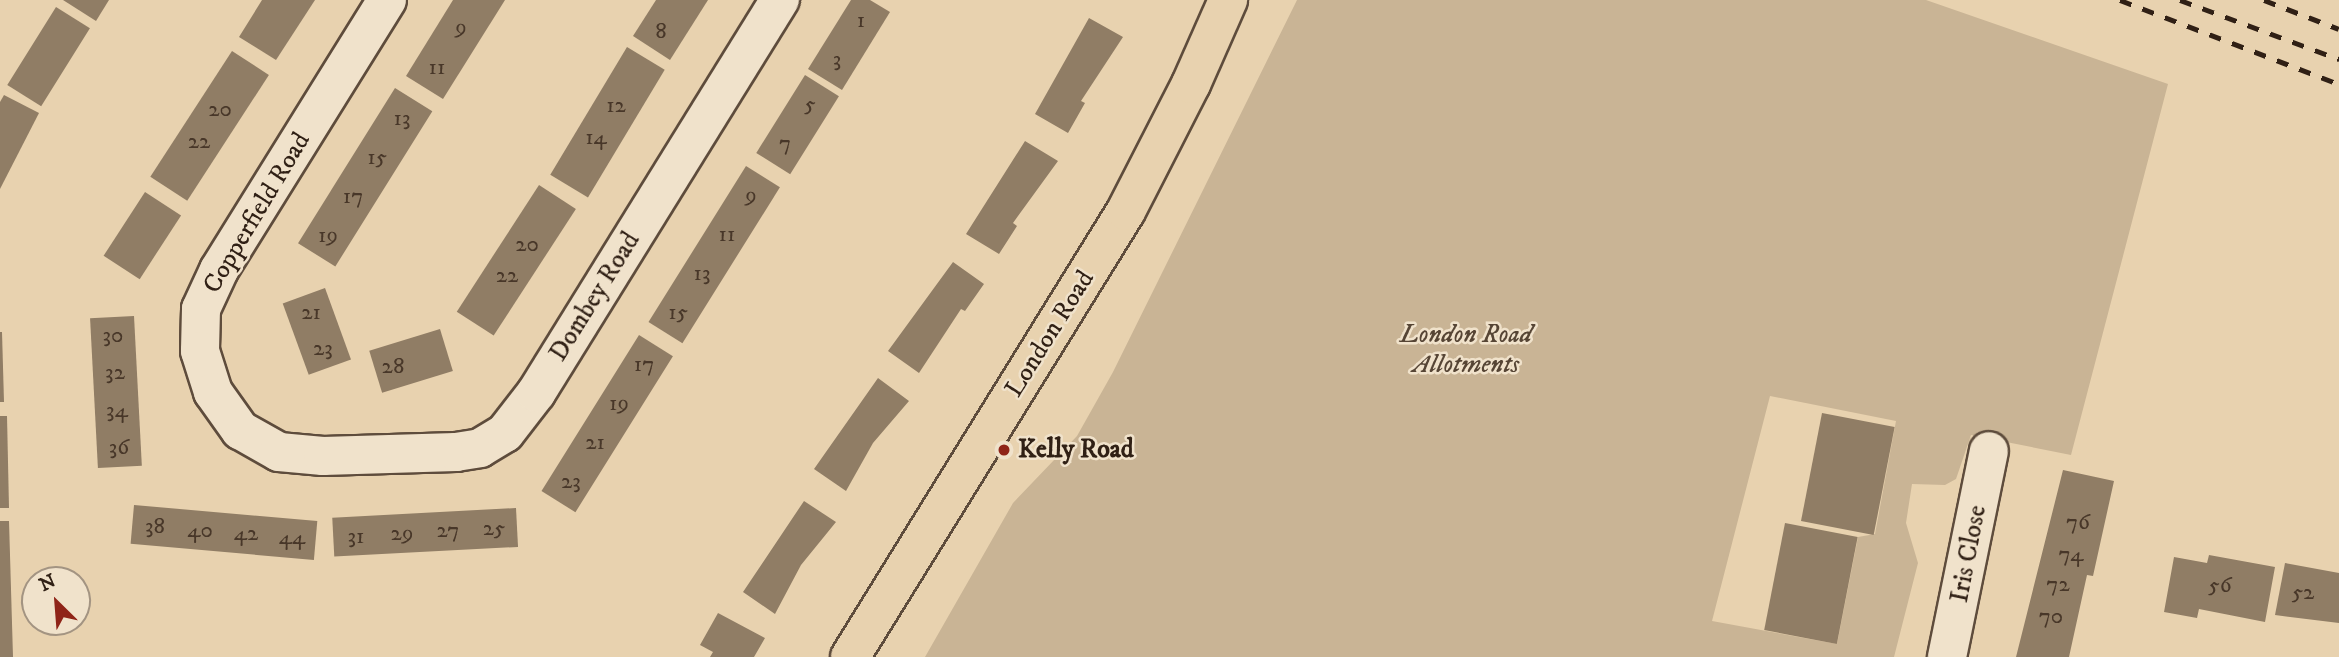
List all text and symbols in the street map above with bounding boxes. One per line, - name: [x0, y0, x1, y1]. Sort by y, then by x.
- house number: 1: [857, 7, 865, 35]
- house number: 9: [455, 14, 467, 42]
- house number: 8: [655, 18, 667, 46]
- house number: 3: [833, 46, 841, 74]
- house number: 11: [429, 54, 445, 82]
- house number: 5: [804, 91, 816, 119]
- house number: 12: [606, 92, 626, 120]
- house number: 20: [208, 96, 232, 124]
- house number: 13: [393, 105, 411, 133]
- house number: 14: [585, 124, 607, 152]
- street label: Copperfield Road: [197, 127, 317, 299]
- house number: 22: [188, 128, 210, 156]
- house number: 7: [779, 130, 791, 158]
- house number: 15: [367, 144, 387, 172]
- house number: 9: [745, 182, 757, 210]
- house number: 17: [343, 183, 363, 211]
- house number: 11: [719, 221, 735, 249]
- house number: 19: [318, 222, 338, 250]
- street label: Dombey Road: [543, 227, 647, 367]
- house number: 20: [515, 231, 539, 259]
- house number: 13: [693, 260, 711, 288]
- house number: 22: [496, 262, 518, 290]
- street label: London Road: [999, 265, 1101, 403]
- house number: 21: [301, 299, 321, 327]
- house number: 15: [668, 299, 688, 327]
- park label: London Road Allotments: [1400, 319, 1532, 380]
- house number: 30: [103, 322, 123, 350]
- house number: 23: [313, 335, 333, 363]
- house number: 17: [634, 351, 654, 379]
- house number: 28: [382, 353, 404, 381]
- house number: 32: [105, 359, 125, 387]
- house number: 19: [609, 390, 629, 418]
- house number: 34: [106, 397, 128, 425]
- house number: 21: [585, 429, 605, 457]
- house number: 36: [109, 434, 129, 462]
- place label: Kelly Road: [1018, 434, 1134, 466]
- marker: Kelly Road: [996, 442, 1012, 458]
- house number: 23: [561, 468, 581, 496]
- street label: Iris Close: [1944, 503, 1994, 605]
- house number: 76: [2066, 509, 2090, 537]
- house number: 38: [145, 513, 165, 541]
- house number: 25: [483, 515, 505, 543]
- house number: 40: [187, 517, 213, 545]
- house number: 27: [437, 517, 459, 545]
- house number: 42: [234, 520, 258, 548]
- house number: 29: [391, 520, 413, 548]
- house number: 31: [347, 523, 365, 551]
- house number: 44: [279, 524, 305, 552]
- house number: 74: [2059, 541, 2083, 569]
- north arrow: [21, 566, 91, 636]
- text: N: [36, 570, 60, 597]
- house number: 72: [2046, 571, 2070, 599]
- house number: 56: [2208, 572, 2232, 600]
- house number: 52: [2292, 579, 2314, 607]
- house number: 70: [2039, 603, 2063, 631]

